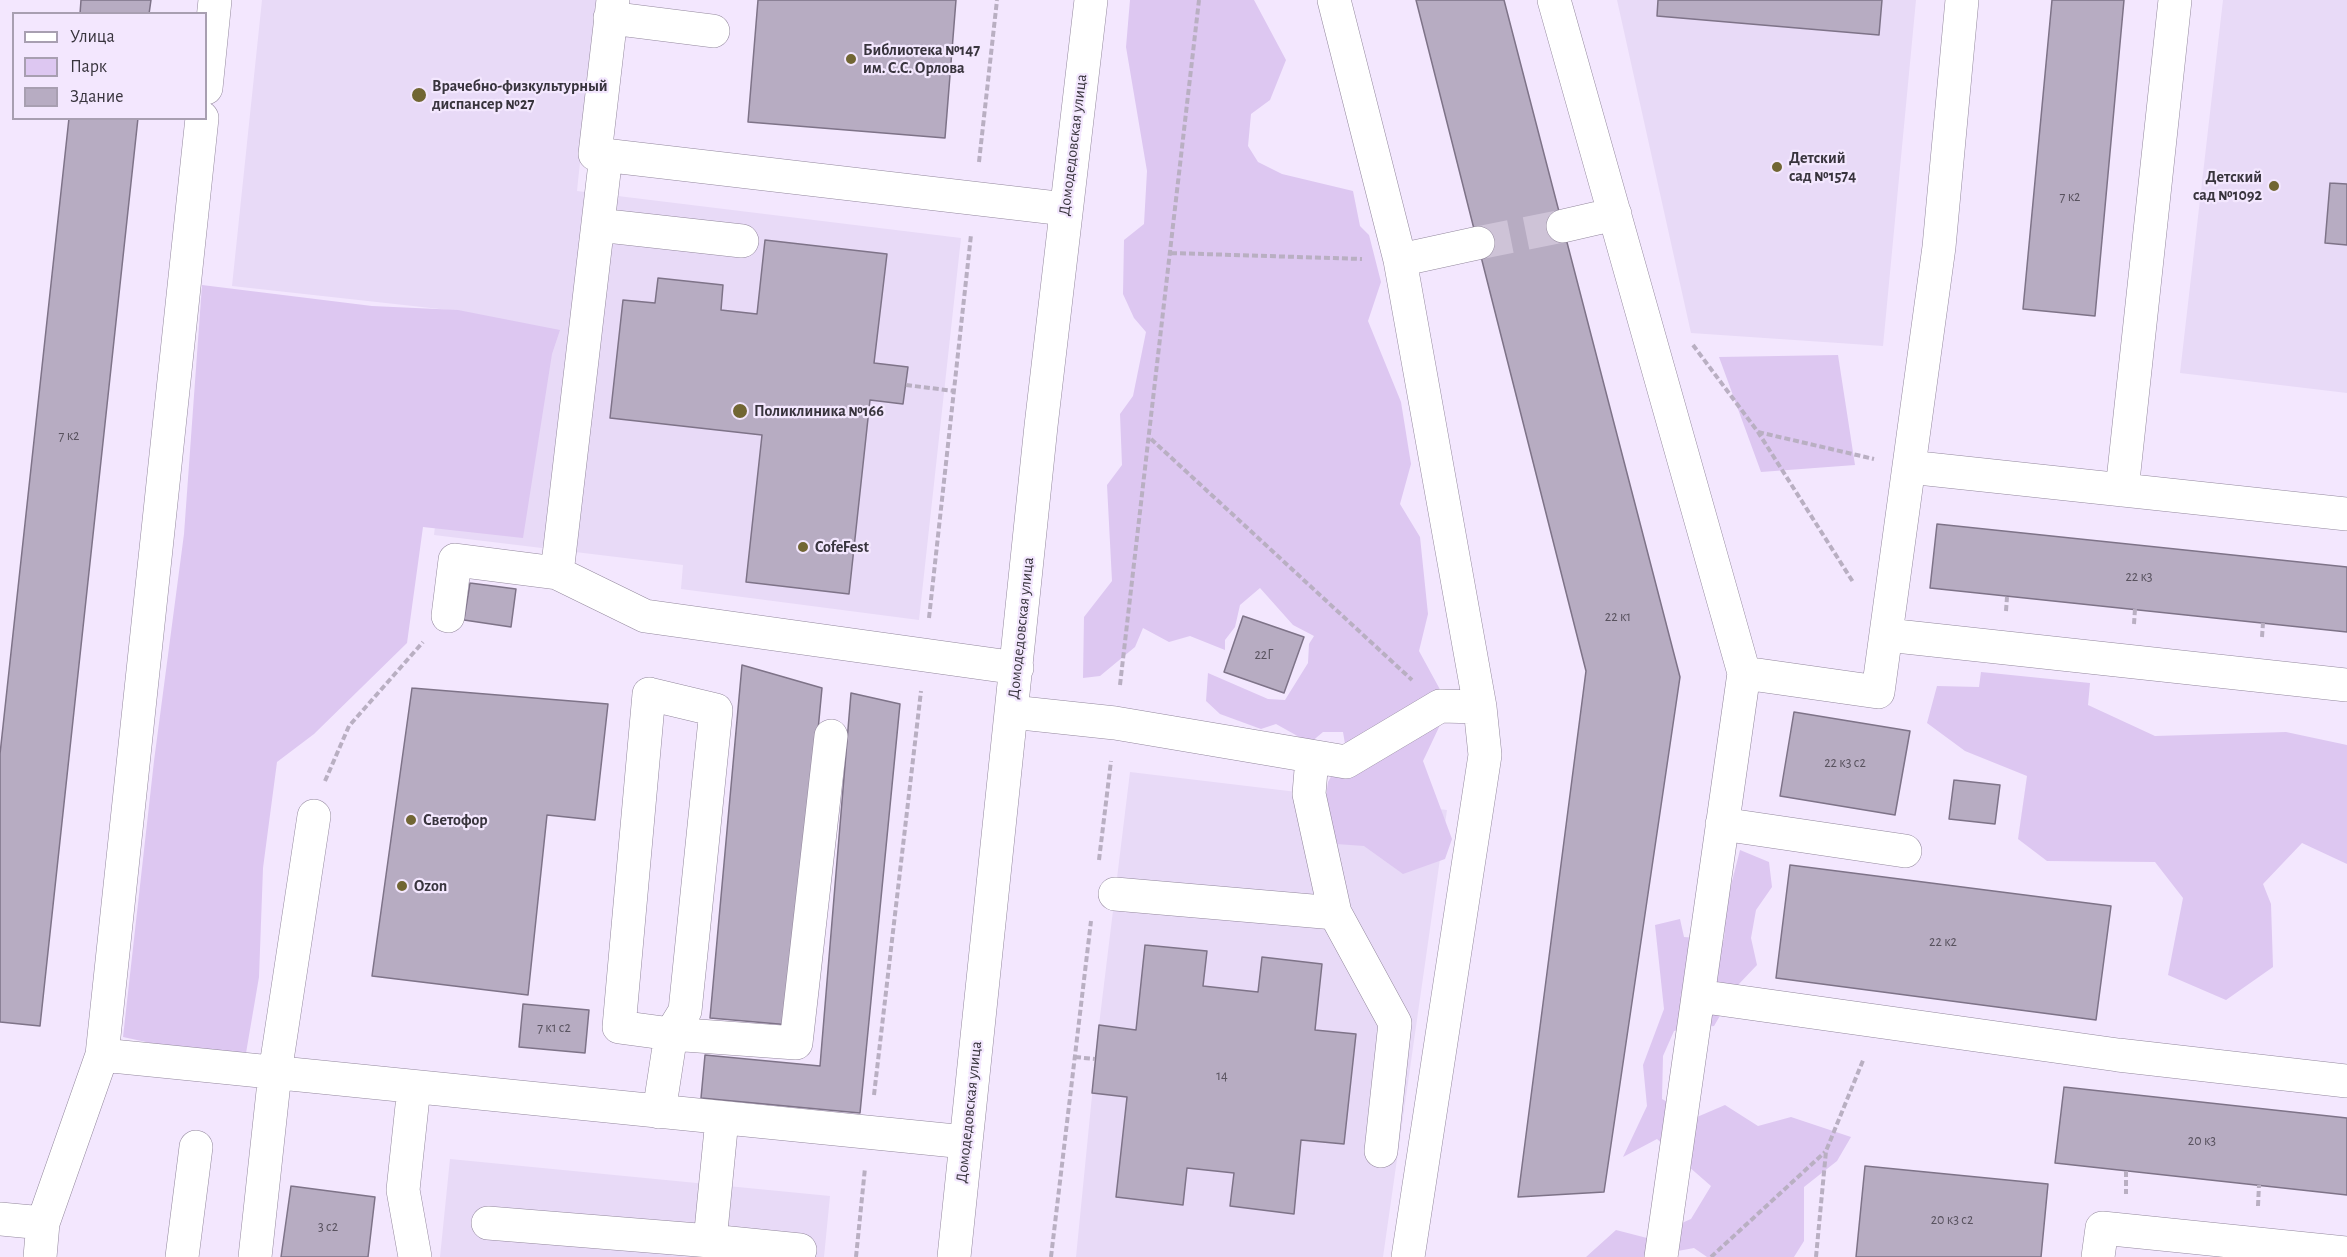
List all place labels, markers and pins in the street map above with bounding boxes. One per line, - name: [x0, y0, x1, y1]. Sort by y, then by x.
- place label: Библиотека №147 им. С.С. Орлова: [863, 40, 980, 78]
- marker: Библиотека №147 им. С.С. Орлова: [844, 52, 858, 66]
- place label: Врачебно-физкультурный диспансер №27: [432, 76, 608, 114]
- marker: Врачебно-физкультурный диспансер №27: [410, 86, 428, 104]
- place label: Детский сад №1574: [1789, 148, 1856, 186]
- marker: Детский сад №1574: [1770, 160, 1784, 174]
- place label: Детский сад №1092: [2193, 167, 2262, 205]
- marker: Детский сад №1092: [2267, 179, 2281, 193]
- place label: Поликлиника №166: [754, 401, 884, 421]
- marker: Поликлиника №166: [731, 402, 749, 420]
- place label: CofeFest: [815, 537, 869, 557]
- marker: CofeFest: [796, 540, 810, 554]
- place label: Светофор: [423, 810, 488, 830]
- marker: Светофор: [404, 813, 418, 827]
- place label: Ozon: [414, 876, 447, 896]
- marker: Ozon: [395, 879, 409, 893]

